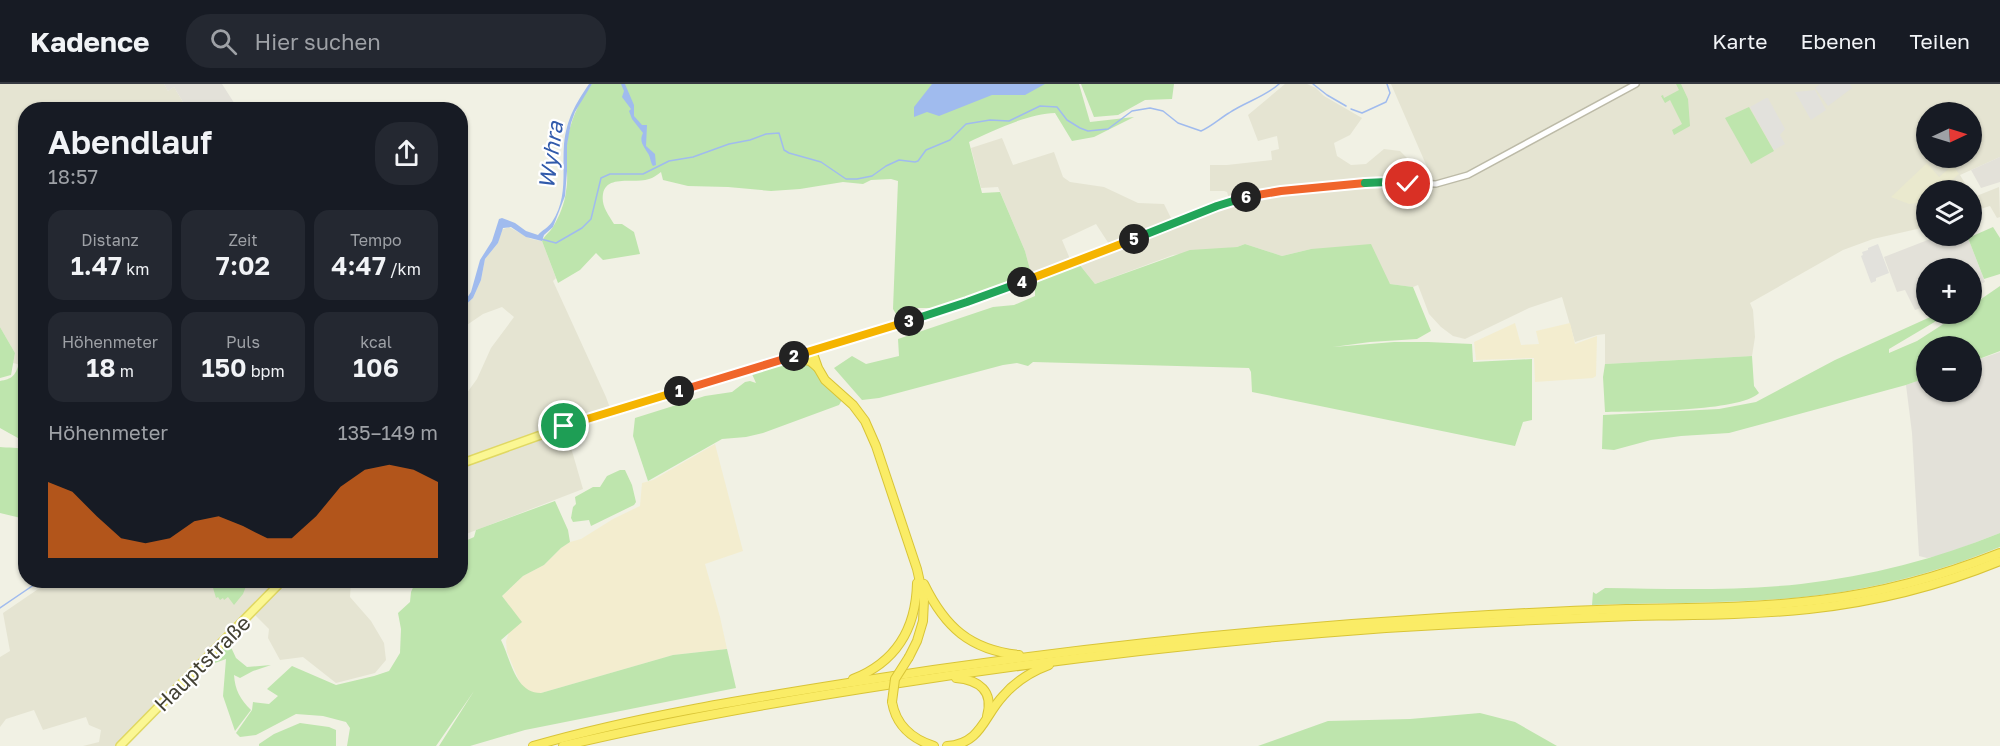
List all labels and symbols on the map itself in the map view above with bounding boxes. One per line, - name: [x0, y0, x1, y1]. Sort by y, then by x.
- north arrow: [1916, 102, 1982, 168]
- water label: Wyhra: [532, 118, 568, 190]
- pin: [1382, 158, 1433, 209]
- pin: 6: [1231, 182, 1261, 212]
- pin: 5: [1119, 224, 1149, 254]
- pin: 4: [1007, 267, 1037, 297]
- pin: 3: [894, 306, 924, 336]
- pin: 2: [779, 341, 809, 371]
- pin: 1: [664, 376, 694, 406]
- pin: [538, 400, 589, 451]
- street label: Hauptstraße: [148, 609, 256, 717]

